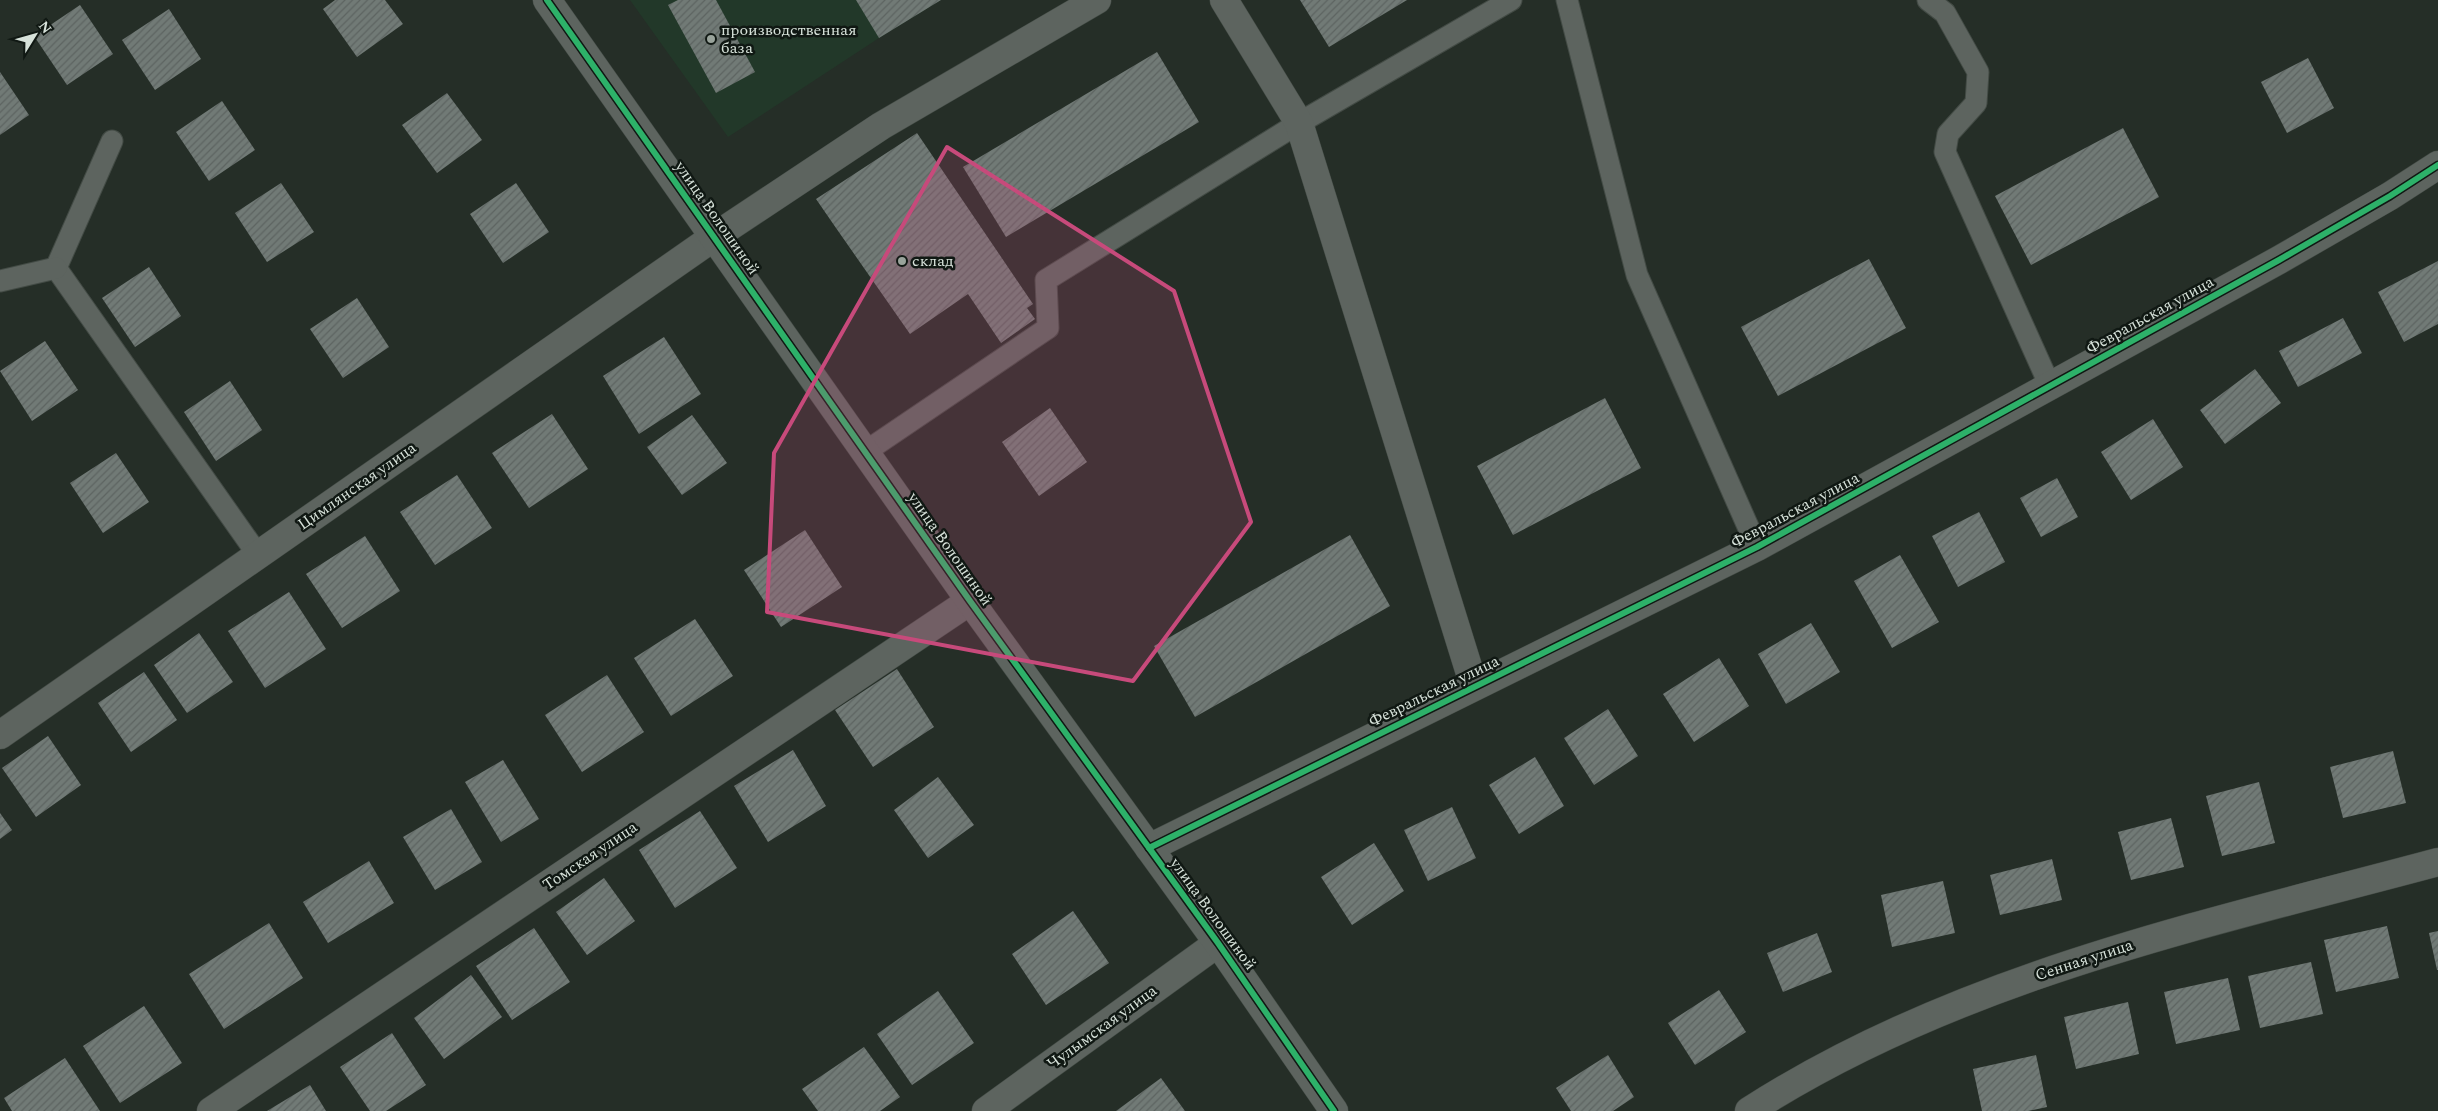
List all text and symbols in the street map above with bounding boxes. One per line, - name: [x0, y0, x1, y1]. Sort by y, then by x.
- north arrow: [10, 10, 60, 60]
- text: N: [33, 17, 57, 38]
- place label: производственная база: [721, 18, 857, 60]
- marker: производственная база: [705, 33, 717, 45]
- street label: улица Волошиной: [668, 155, 765, 280]
- place label: склад: [912, 249, 954, 273]
- marker: склад: [896, 255, 908, 267]
- street label: Февральская улица: [2082, 270, 2218, 360]
- street label: Цимлянская улица: [293, 436, 421, 536]
- street label: Февральская улица: [1726, 466, 1864, 554]
- street label: улица Волошиной: [901, 486, 998, 611]
- street label: Февральская улица: [1365, 649, 1503, 733]
- street label: Томская улица: [538, 815, 642, 897]
- street label: улица Волошиной: [1163, 852, 1262, 975]
- street label: Сенная улица: [2032, 933, 2136, 987]
- street label: Чулымская улица: [1042, 979, 1162, 1075]

